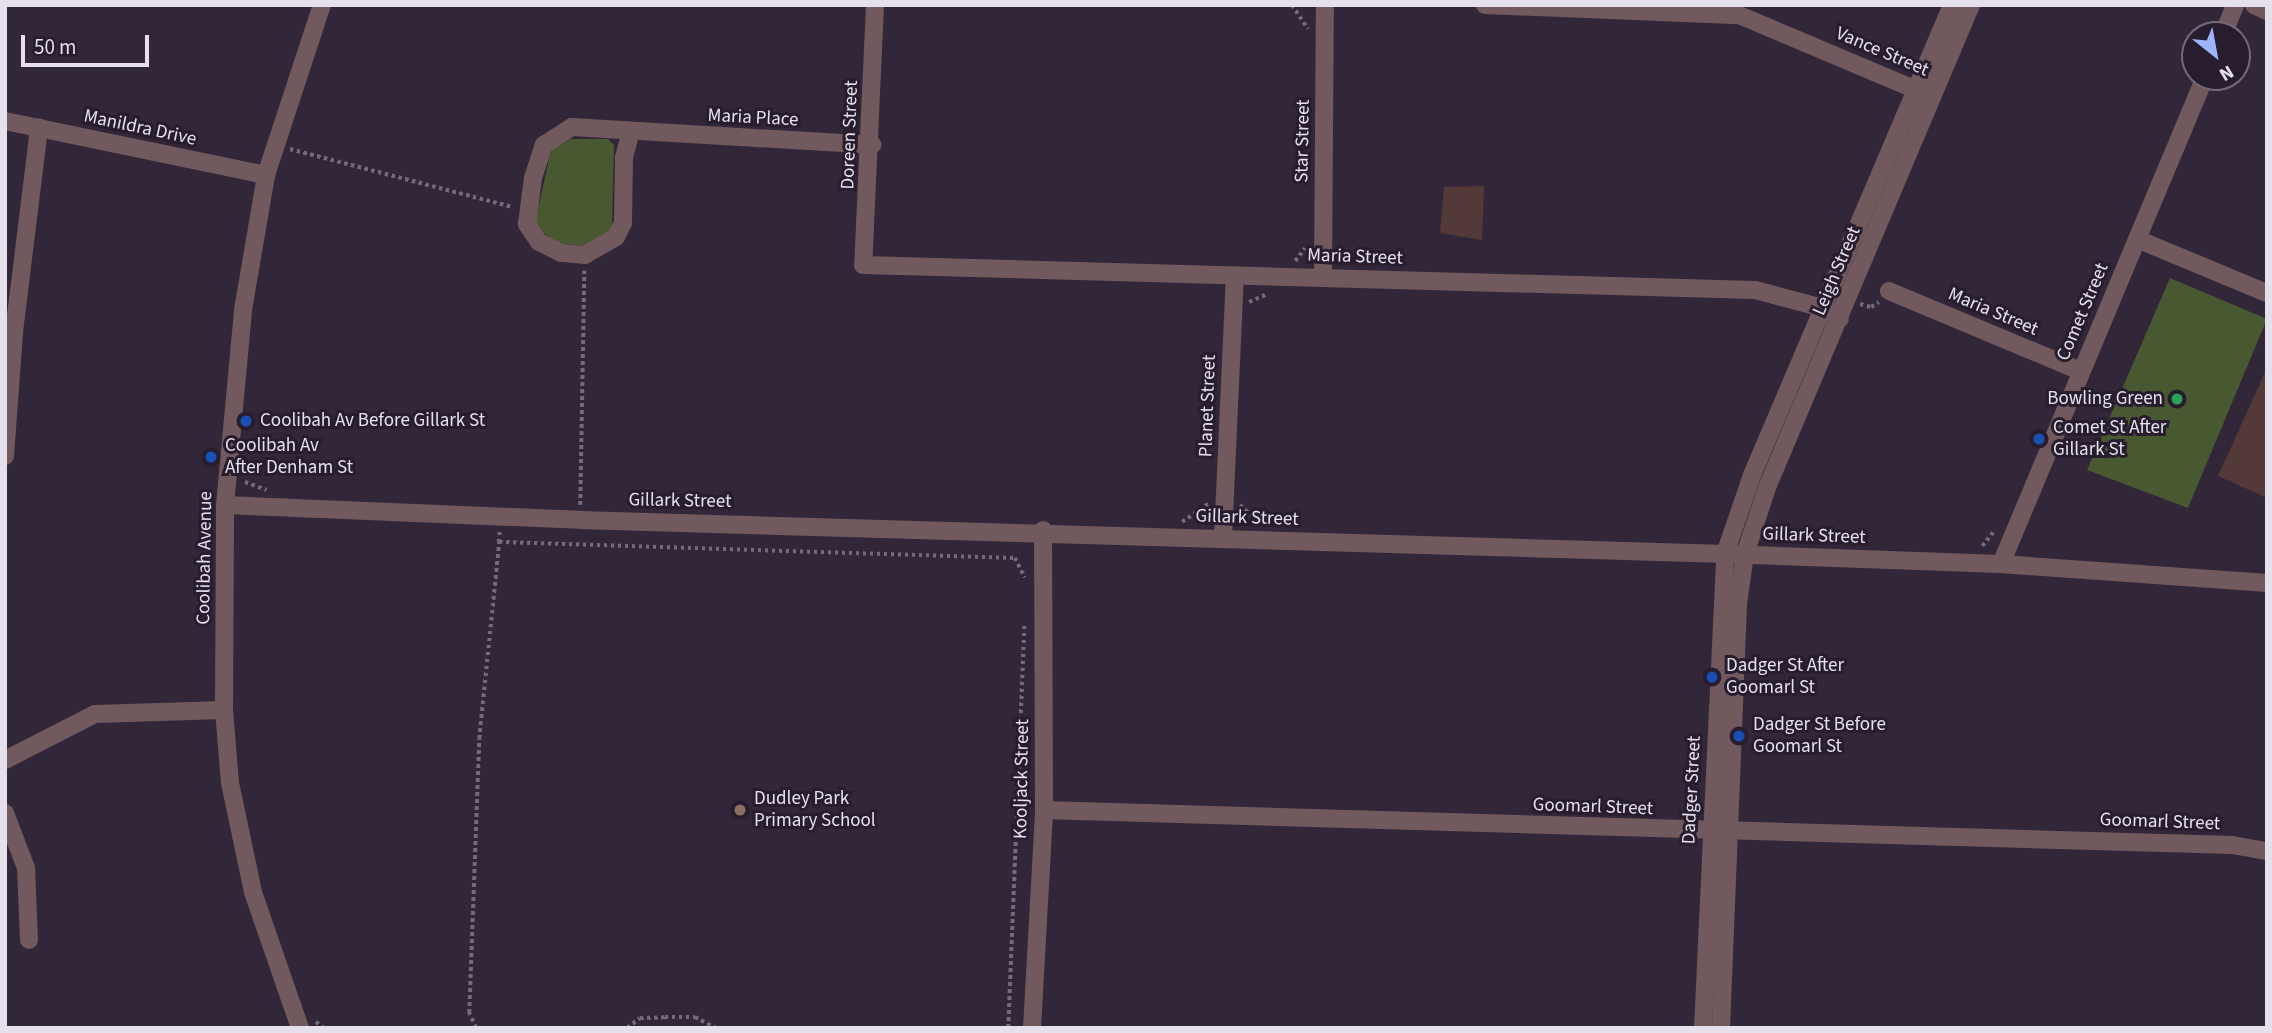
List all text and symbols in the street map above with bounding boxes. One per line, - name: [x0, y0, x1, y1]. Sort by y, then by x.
- scale bar: [24, 21, 152, 65]
- north arrow: [2181, 21, 2251, 91]
- street label: Vance Street: [1832, 22, 1932, 82]
- text: 50 m: [34, 32, 76, 62]
- text: N: [2214, 58, 2238, 88]
- street label: Doreen Street: [837, 80, 863, 190]
- street label: Star Street: [1291, 99, 1315, 183]
- street label: Maria Place: [707, 104, 799, 132]
- street label: Manildra Drive: [82, 105, 198, 151]
- street label: Leigh Street: [1808, 223, 1866, 319]
- street label: Maria Street: [1307, 244, 1403, 270]
- street label: Comet Street: [2052, 260, 2114, 364]
- street label: Maria Street: [1945, 283, 2041, 341]
- street label: Planet Street: [1195, 354, 1221, 458]
- place label: Bowling Green: [2047, 388, 2163, 410]
- marker: Bowling Green: [2169, 391, 2185, 407]
- place label: Coolibah Av Before Gillark St: [260, 410, 485, 432]
- marker: Coolibah Av Before Gillark St: [238, 413, 254, 429]
- place label: Comet St After Gillark St: [2053, 417, 2166, 461]
- marker: Comet St After Gillark St: [2031, 431, 2047, 447]
- place label: Coolibah Av After Denham St: [225, 435, 353, 479]
- marker: Coolibah Av After Denham St: [203, 449, 219, 465]
- street label: Gillark Street: [628, 489, 732, 513]
- street label: Coolibah Avenue: [192, 491, 218, 625]
- street label: Gillark Street: [1195, 505, 1299, 531]
- street label: Gillark Street: [1762, 523, 1866, 549]
- place label: Dadger St After Goomarl St: [1726, 655, 1844, 699]
- marker: Dadger St After Goomarl St: [1704, 669, 1720, 685]
- place label: Dadger St Before Goomarl St: [1753, 714, 1886, 758]
- street label: Kooljack Street: [1010, 719, 1034, 839]
- marker: Dadger St Before Goomarl St: [1731, 728, 1747, 744]
- street label: Dadger Street: [1678, 735, 1706, 845]
- place label: Dudley Park Primary School: [754, 788, 876, 832]
- street label: Goomarl Street: [1532, 794, 1654, 820]
- marker: Dudley Park Primary School: [732, 802, 748, 818]
- street label: Goomarl Street: [2099, 809, 2221, 835]

